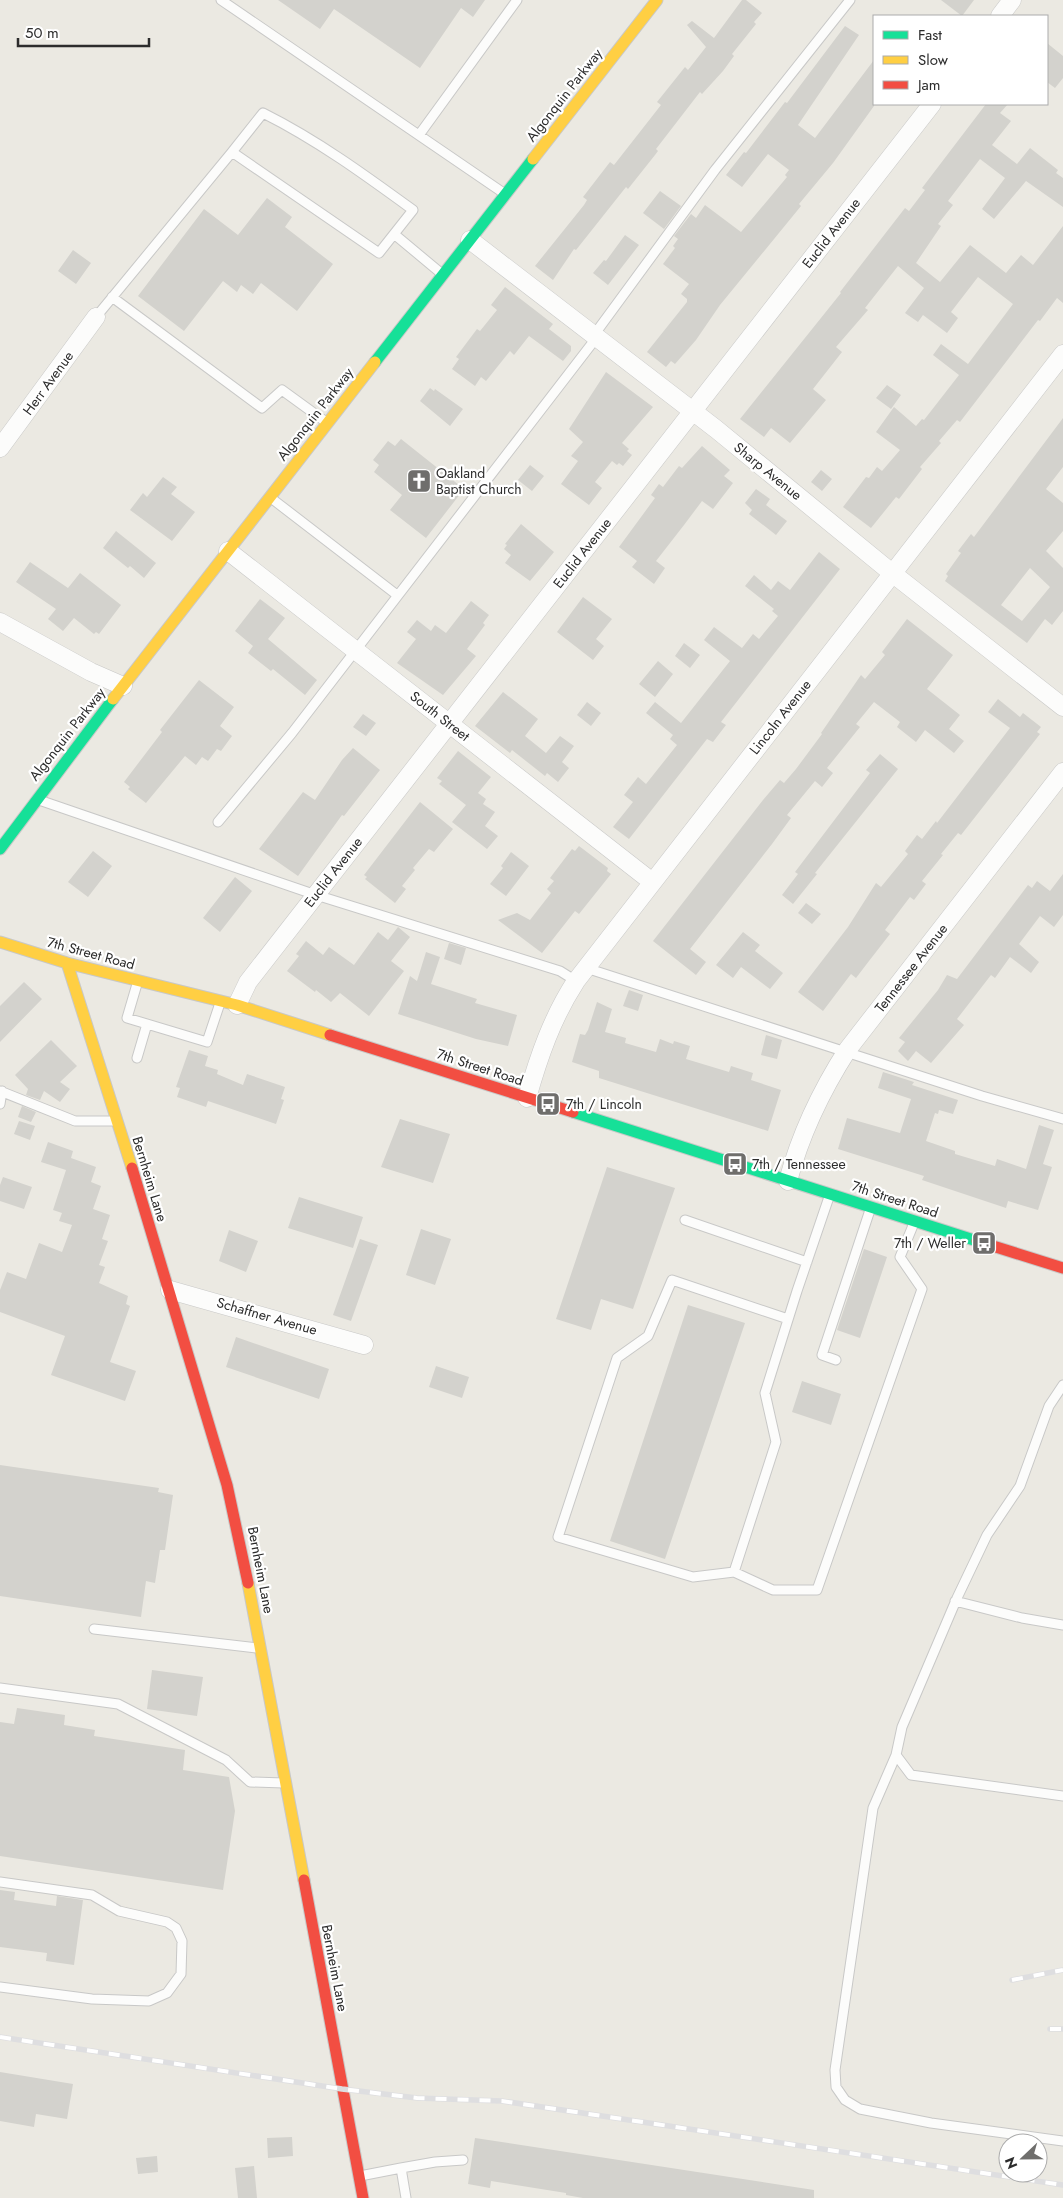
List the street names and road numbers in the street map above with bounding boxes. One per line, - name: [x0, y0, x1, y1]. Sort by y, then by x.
- street label: Algonquin Parkway: [521, 43, 607, 146]
- street label: Euclid Avenue: [797, 194, 865, 272]
- street label: Herr Avenue: [18, 347, 78, 419]
- street label: Algonquin Parkway: [272, 362, 358, 465]
- street label: Sharp Avenue: [730, 437, 806, 505]
- street label: Euclid Avenue: [548, 514, 616, 592]
- street label: Lincoln Avenue: [744, 675, 816, 759]
- street label: Algonquin Parkway: [24, 682, 110, 785]
- street label: South Street: [406, 686, 475, 746]
- street label: Euclid Avenue: [299, 833, 367, 911]
- street label: Tennessee Avenue: [870, 919, 952, 1017]
- street label: 7th Street Road: [45, 932, 137, 974]
- street label: 7th Street Road: [434, 1044, 526, 1090]
- street label: Bernheim Lane: [128, 1134, 172, 1224]
- street label: 7th Street Road: [849, 1176, 941, 1222]
- street label: Schaffner Avenue: [214, 1292, 320, 1340]
- street label: Bernheim Lane: [243, 1525, 279, 1615]
- street label: Bernheim Lane: [317, 1923, 353, 2013]

